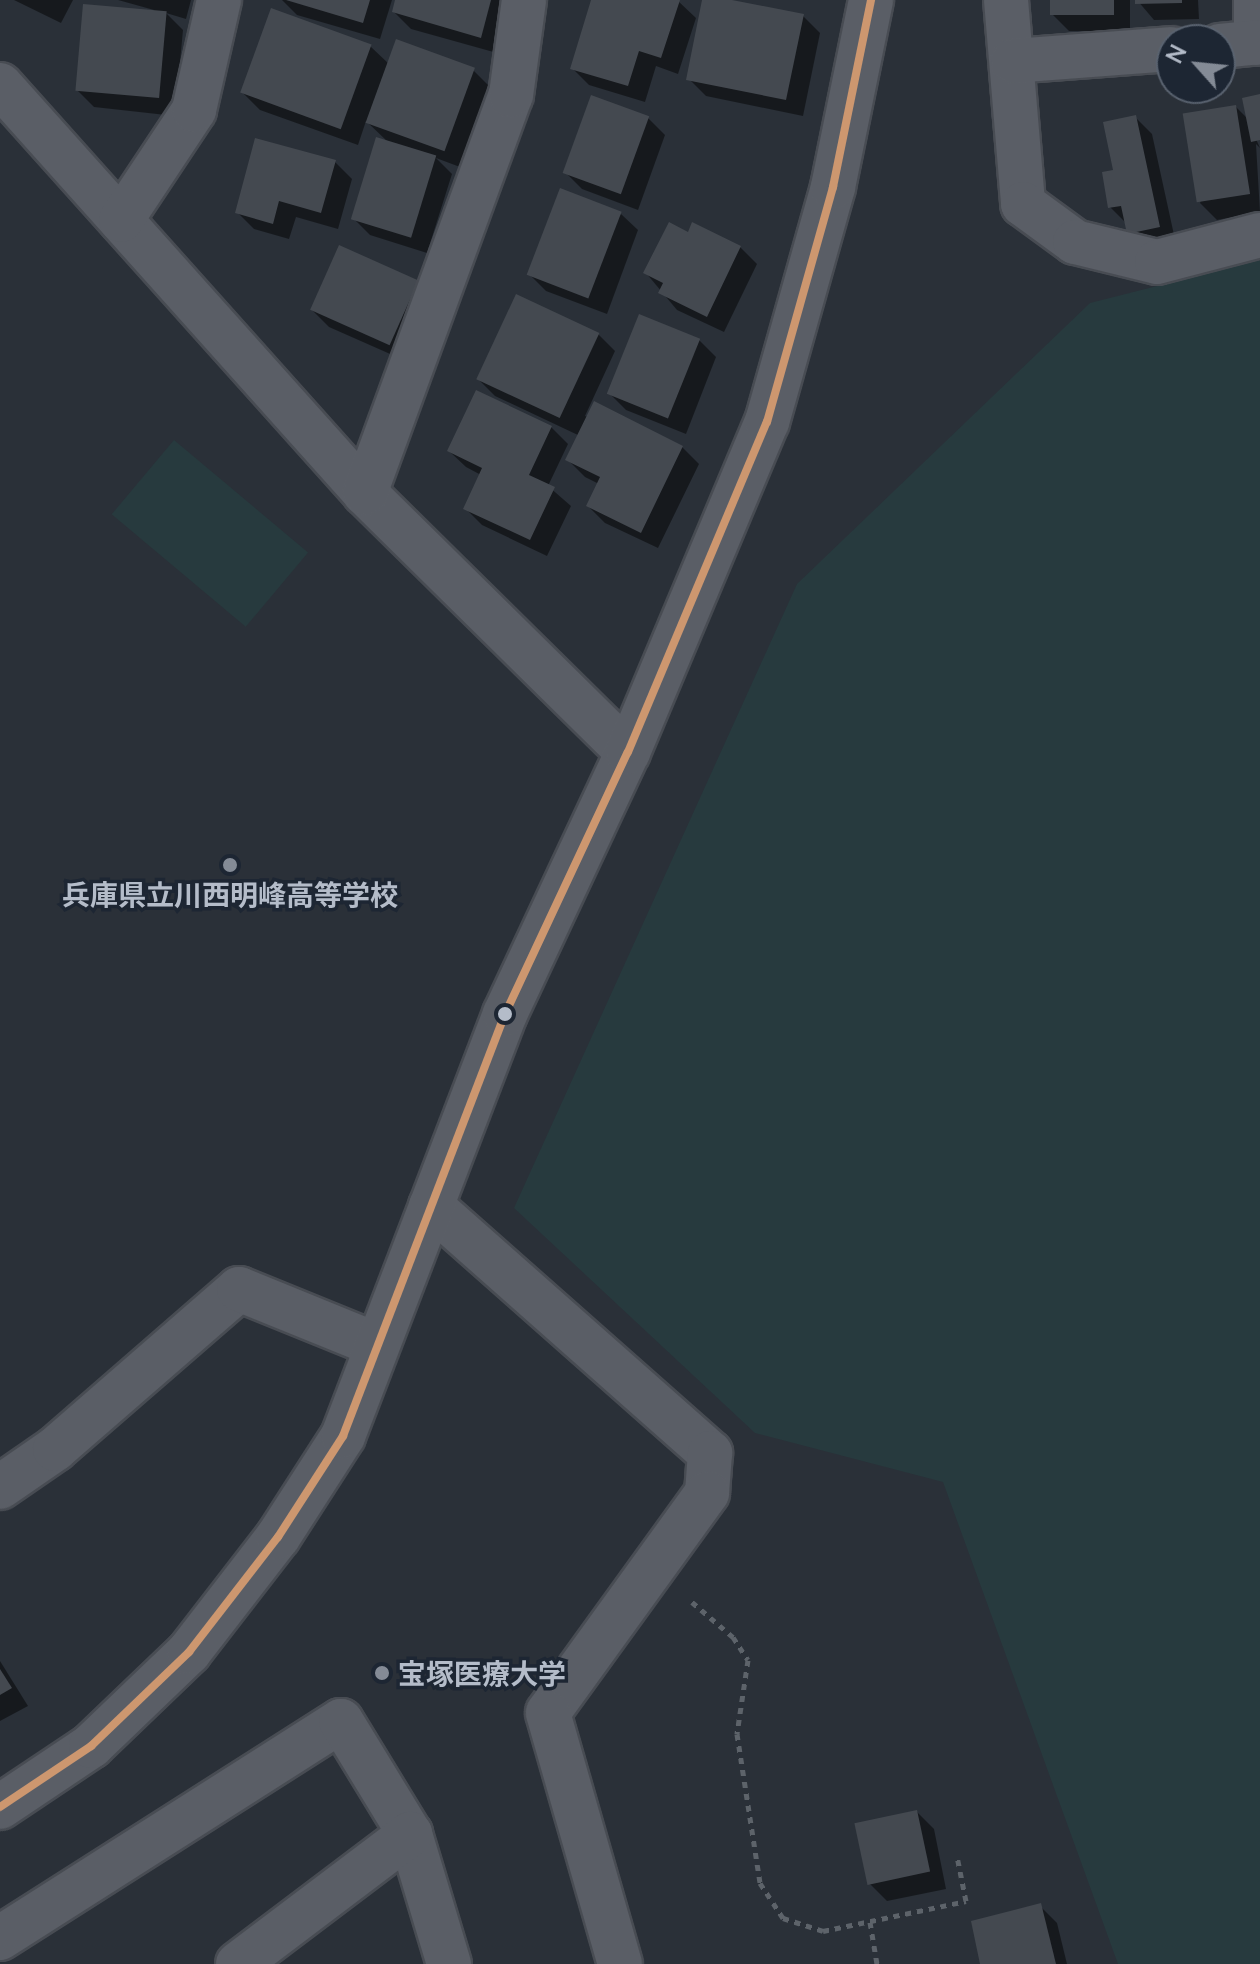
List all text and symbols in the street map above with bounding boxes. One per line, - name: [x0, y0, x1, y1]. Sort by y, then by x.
- north arrow: [1156, 24, 1236, 104]
- text: N: [1160, 40, 1192, 67]
- marker: 兵庫県立川西明峰高等学校: [221, 856, 239, 874]
- place label: 兵庫県立川西明峰高等学校: [62, 877, 398, 911]
- unlabelled marker: [497, 1006, 513, 1022]
- place label: 宝塚医療大学: [398, 1656, 566, 1690]
- marker: 宝塚医療大学: [373, 1664, 391, 1682]

